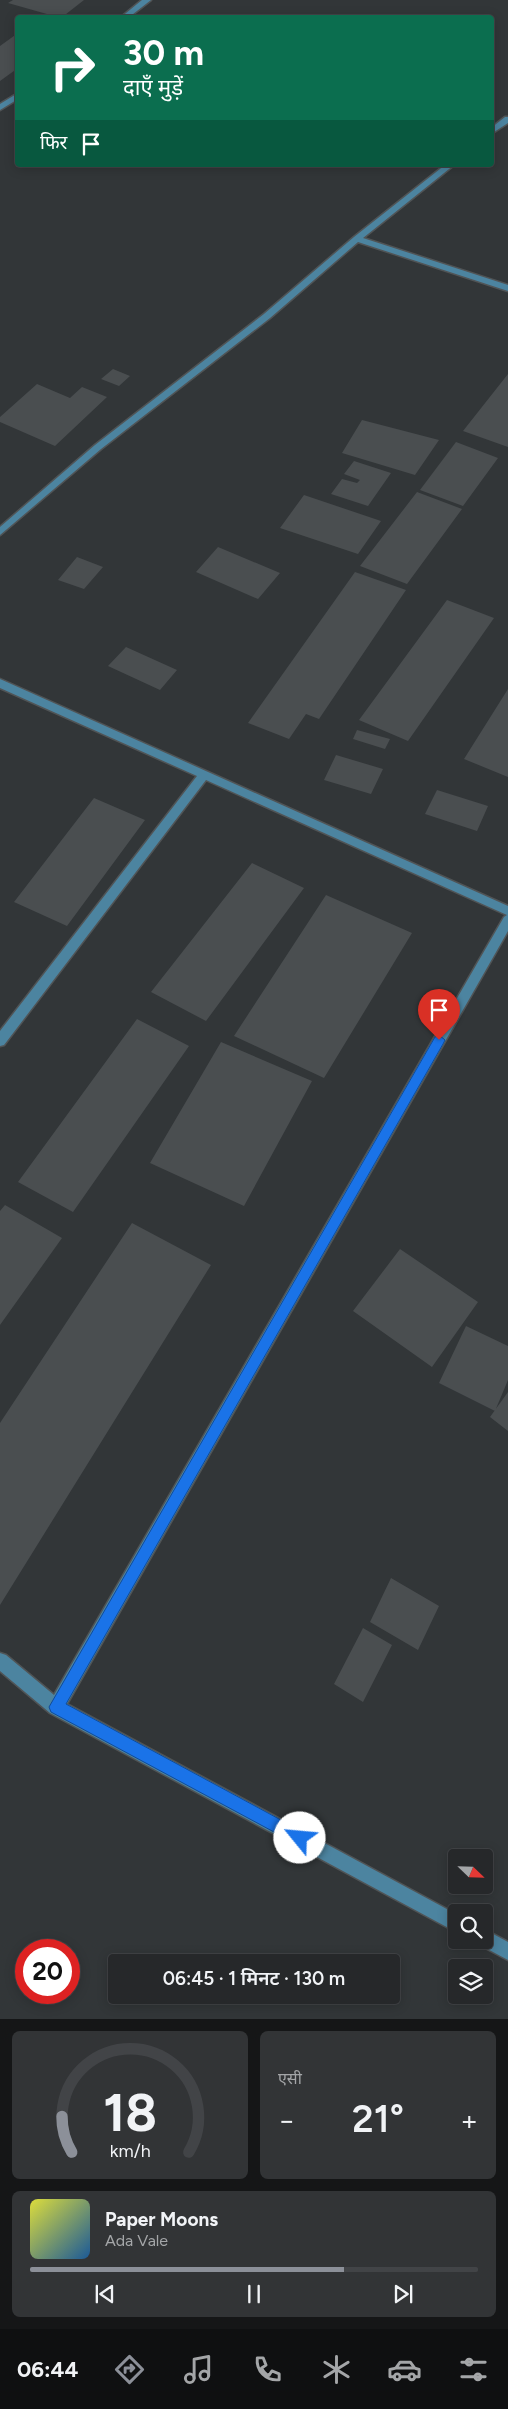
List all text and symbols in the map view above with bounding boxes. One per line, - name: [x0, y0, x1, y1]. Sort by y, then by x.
- text: 30 m: [123, 32, 204, 74]
- icon: right: [40, 35, 105, 100]
- text: दाएँ मुड़ें: [123, 74, 183, 101]
- icon: arrive: [77, 130, 105, 158]
- text: फिर: [40, 131, 67, 154]
- pin: [418, 989, 460, 1040]
- icon: arrive: [425, 996, 453, 1024]
- position arrow: [273, 1811, 325, 1863]
- north arrow: [448, 1849, 492, 1894]
- map controls: [448, 1849, 493, 2004]
- button: search: [448, 1904, 493, 1949]
- speed limit sign: 20: [15, 1939, 80, 2004]
- button: layers: [448, 1959, 493, 2004]
- text: 06:45 · 1 मिनट · 130 m: [163, 1967, 345, 1990]
- text: एसी: [278, 2069, 302, 2088]
- text: 18: [103, 2082, 157, 2144]
- text: 21°: [352, 2096, 404, 2142]
- text: −: [278, 2103, 295, 2137]
- text: +: [461, 2103, 478, 2137]
- text: km/h: [110, 2140, 150, 2161]
- text: Paper Moons: [105, 2208, 218, 2231]
- text: Ada Vale: [105, 2231, 168, 2250]
- icon: previous: [91, 2280, 119, 2308]
- icon: pause: [240, 2280, 268, 2308]
- icon: next: [389, 2280, 417, 2308]
- icon: directions: [112, 2352, 147, 2387]
- icon: music: [181, 2352, 216, 2387]
- icon: phone: [250, 2352, 285, 2387]
- icon: climate: [319, 2352, 354, 2387]
- icon: car: [387, 2352, 422, 2387]
- icon: filters: [456, 2352, 491, 2387]
- text: 06:44: [17, 2356, 78, 2383]

